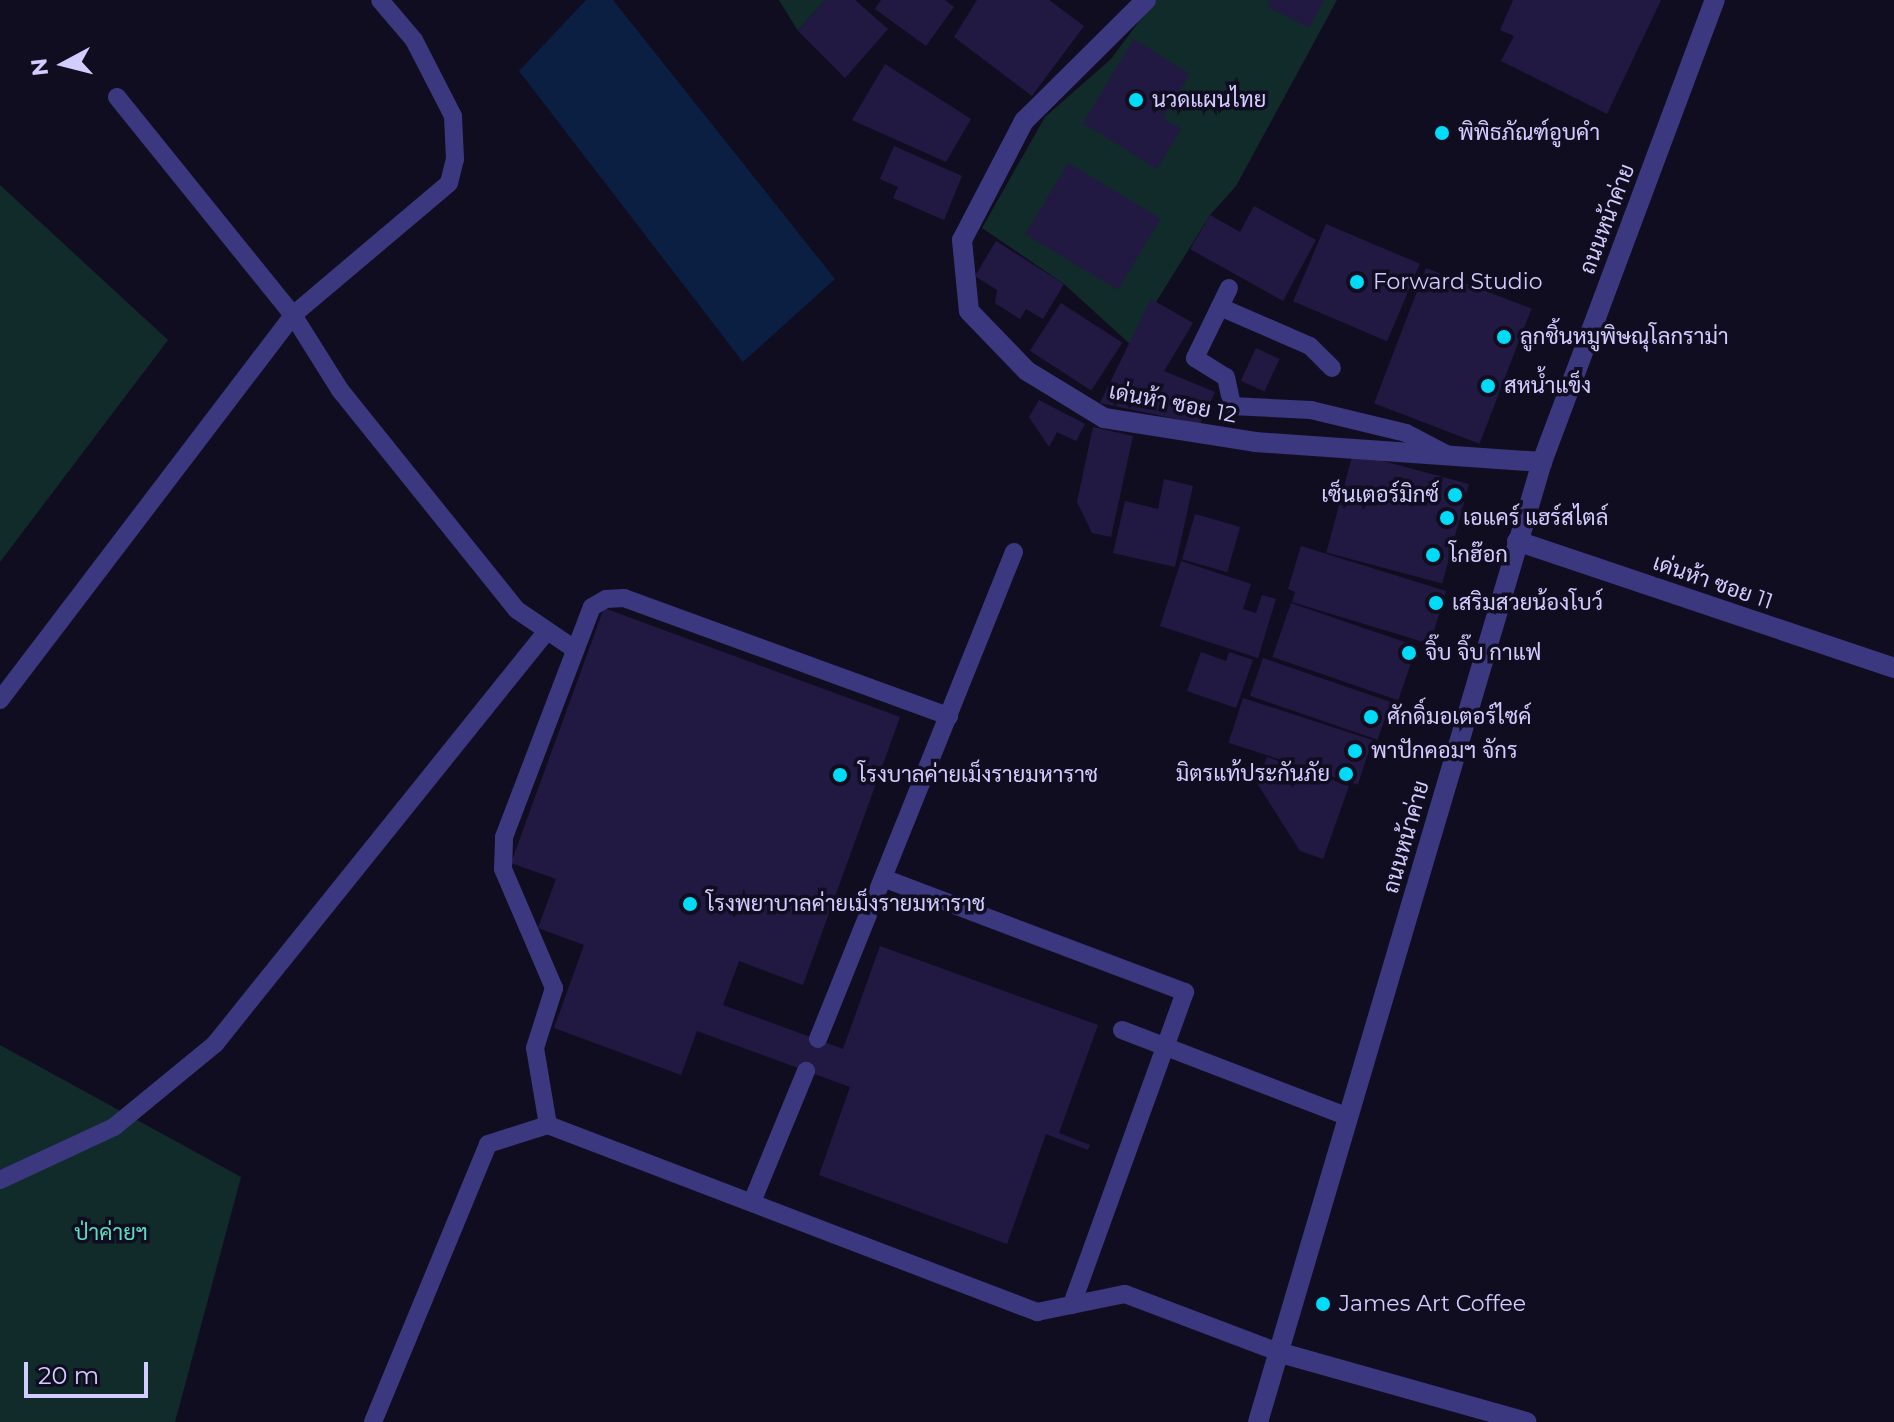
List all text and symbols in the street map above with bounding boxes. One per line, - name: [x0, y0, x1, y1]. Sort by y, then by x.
- north arrow: [24, 24, 104, 104]
- text: N: [25, 57, 54, 77]
- place label: นวดแผนไทย: [1152, 87, 1266, 113]
- marker: นวดแผนไทย: [1127, 91, 1145, 109]
- place label: พิพิธภัณฑ์อูบคำ: [1458, 120, 1600, 146]
- marker: พิพิธภัณฑ์อูบคำ: [1433, 124, 1451, 142]
- street label: ถนนหน้าค่าย: [1574, 160, 1640, 278]
- place label: Forward Studio: [1373, 269, 1542, 295]
- marker: Forward Studio: [1348, 273, 1366, 291]
- place label: ลูกชิ้นหมูพิษณุโลกราม่า: [1520, 324, 1729, 350]
- marker: ลูกชิ้นหมูพิษณุโลกราม่า: [1495, 328, 1513, 346]
- place label: สหน้ำแข็ง: [1504, 373, 1591, 399]
- marker: สหน้ำแข็ง: [1479, 377, 1497, 395]
- street label: เด่นห้า ซอย 12: [1107, 378, 1239, 428]
- place label: เซ็นเตอร์มิกซ์: [1321, 482, 1439, 508]
- marker: เซ็นเตอร์มิกซ์: [1446, 486, 1464, 504]
- place label: เอแคร์ แฮร์สไตล์: [1463, 505, 1608, 531]
- marker: เอแคร์ แฮร์สไตล์: [1438, 509, 1456, 527]
- place label: โกฮ๊อก: [1449, 542, 1508, 568]
- marker: โกฮ๊อก: [1424, 546, 1442, 564]
- street label: เด่นห้า ซอย 11: [1650, 549, 1776, 615]
- place label: เสริมสวยน้องโบว์: [1452, 590, 1603, 616]
- marker: เสริมสวยน้องโบว์: [1427, 594, 1445, 612]
- place label: จิ๊บ จิ๊บ กาแฟ: [1425, 640, 1541, 666]
- marker: จิ๊บ จิ๊บ กาแฟ: [1400, 644, 1418, 662]
- place label: ศักดิ์มอเตอร์ไซค์: [1387, 704, 1531, 730]
- marker: ศักดิ์มอเตอร์ไซค์: [1362, 708, 1380, 726]
- place label: พาปักคอมฯ จักร: [1371, 738, 1518, 764]
- marker: พาปักคอมฯ จักร: [1346, 742, 1364, 760]
- place label: มิตรแท้ประกันภัย: [1176, 761, 1330, 787]
- place label: โรงบาลค่ายเม็งรายมหาราช: [858, 762, 1098, 788]
- marker: โรงบาลค่ายเม็งรายมหาราช: [829, 764, 851, 786]
- marker: มิตรแท้ประกันภัย: [1337, 765, 1355, 783]
- street label: ถนนหน้าค่าย: [1377, 778, 1435, 896]
- place label: โรงพยาบาลค่ายเม็งรายมหาราช: [706, 891, 985, 917]
- marker: โรงพยาบาลค่ายเม็งรายมหาราช: [681, 895, 699, 913]
- park label: ป่าค่ายฯ: [74, 1220, 148, 1246]
- place label: James Art Coffee: [1339, 1291, 1526, 1317]
- marker: James Art Coffee: [1314, 1295, 1332, 1313]
- scale bar: [28, 1346, 152, 1396]
- text: 20 m: [38, 1361, 99, 1390]

